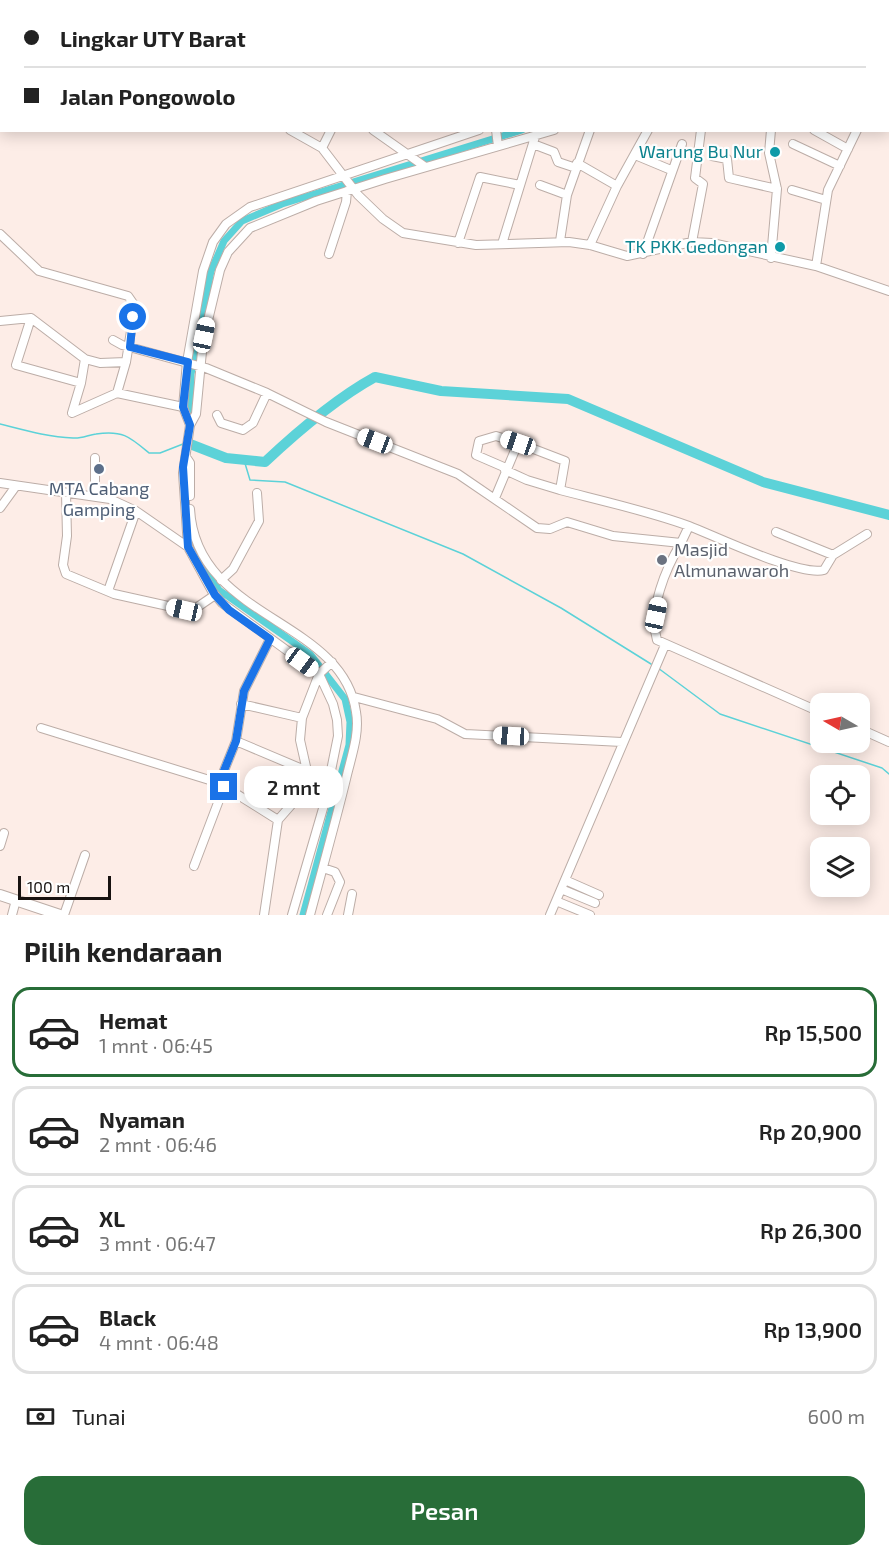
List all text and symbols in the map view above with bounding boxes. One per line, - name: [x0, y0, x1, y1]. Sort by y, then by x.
- text: Lingkar UTY Barat: [60, 25, 246, 51]
- text: Jalan Pongowolo: [60, 83, 235, 109]
- place label: Warung Bu Nur: [639, 140, 763, 162]
- marker: Warung Bu Nur: [768, 145, 782, 159]
- place label: TK PKK Gedongan: [625, 235, 768, 257]
- marker: TK PKK Gedongan: [773, 240, 787, 254]
- route start: [119, 303, 146, 330]
- car: [191, 316, 217, 354]
- car: [355, 426, 395, 456]
- car: [498, 429, 538, 457]
- marker: MTA Cabang Gamping: [92, 462, 106, 476]
- place label: MTA Cabang Gamping: [49, 477, 149, 520]
- place label: Masjid Almunawaroh: [674, 538, 789, 581]
- marker: Masjid Almunawaroh: [655, 553, 669, 567]
- car: [643, 596, 669, 634]
- car: [164, 597, 204, 623]
- car: [282, 644, 322, 680]
- north arrow: [810, 693, 870, 753]
- map controls: [810, 693, 870, 897]
- car: [493, 726, 529, 746]
- button: locate: [810, 765, 870, 825]
- callout: 2 mnt: [245, 766, 344, 808]
- route end: [210, 773, 237, 800]
- text: 2 mnt: [267, 775, 320, 799]
- button: layers: [810, 837, 870, 897]
- scale bar: [18, 873, 111, 900]
- text: 100 m: [27, 877, 70, 896]
- text: Pilih kendaraan: [24, 935, 223, 967]
- icon: car: [27, 1005, 81, 1059]
- text: Hemat: [99, 1007, 168, 1033]
- text: Rp 15,500: [765, 1019, 862, 1045]
- text: 1 mnt · 06:45: [99, 1033, 213, 1057]
- icon: car: [27, 1104, 81, 1158]
- text: Nyaman: [99, 1106, 185, 1132]
- text: Rp 20,900: [759, 1118, 862, 1144]
- text: 2 mnt · 06:46: [99, 1132, 217, 1156]
- icon: car: [27, 1203, 81, 1257]
- text: XL: [99, 1205, 125, 1231]
- text: Rp 26,300: [760, 1217, 862, 1243]
- text: 3 mnt · 06:47: [99, 1231, 216, 1255]
- icon: car: [27, 1302, 81, 1356]
- text: Black: [99, 1304, 156, 1330]
- text: Rp 13,900: [763, 1316, 862, 1342]
- text: 4 mnt · 06:48: [99, 1330, 219, 1354]
- icon: cash: [24, 1400, 57, 1433]
- text: Tunai: [72, 1403, 126, 1429]
- text: 600 m: [807, 1404, 865, 1428]
- button: Pesan: [24, 1476, 865, 1545]

